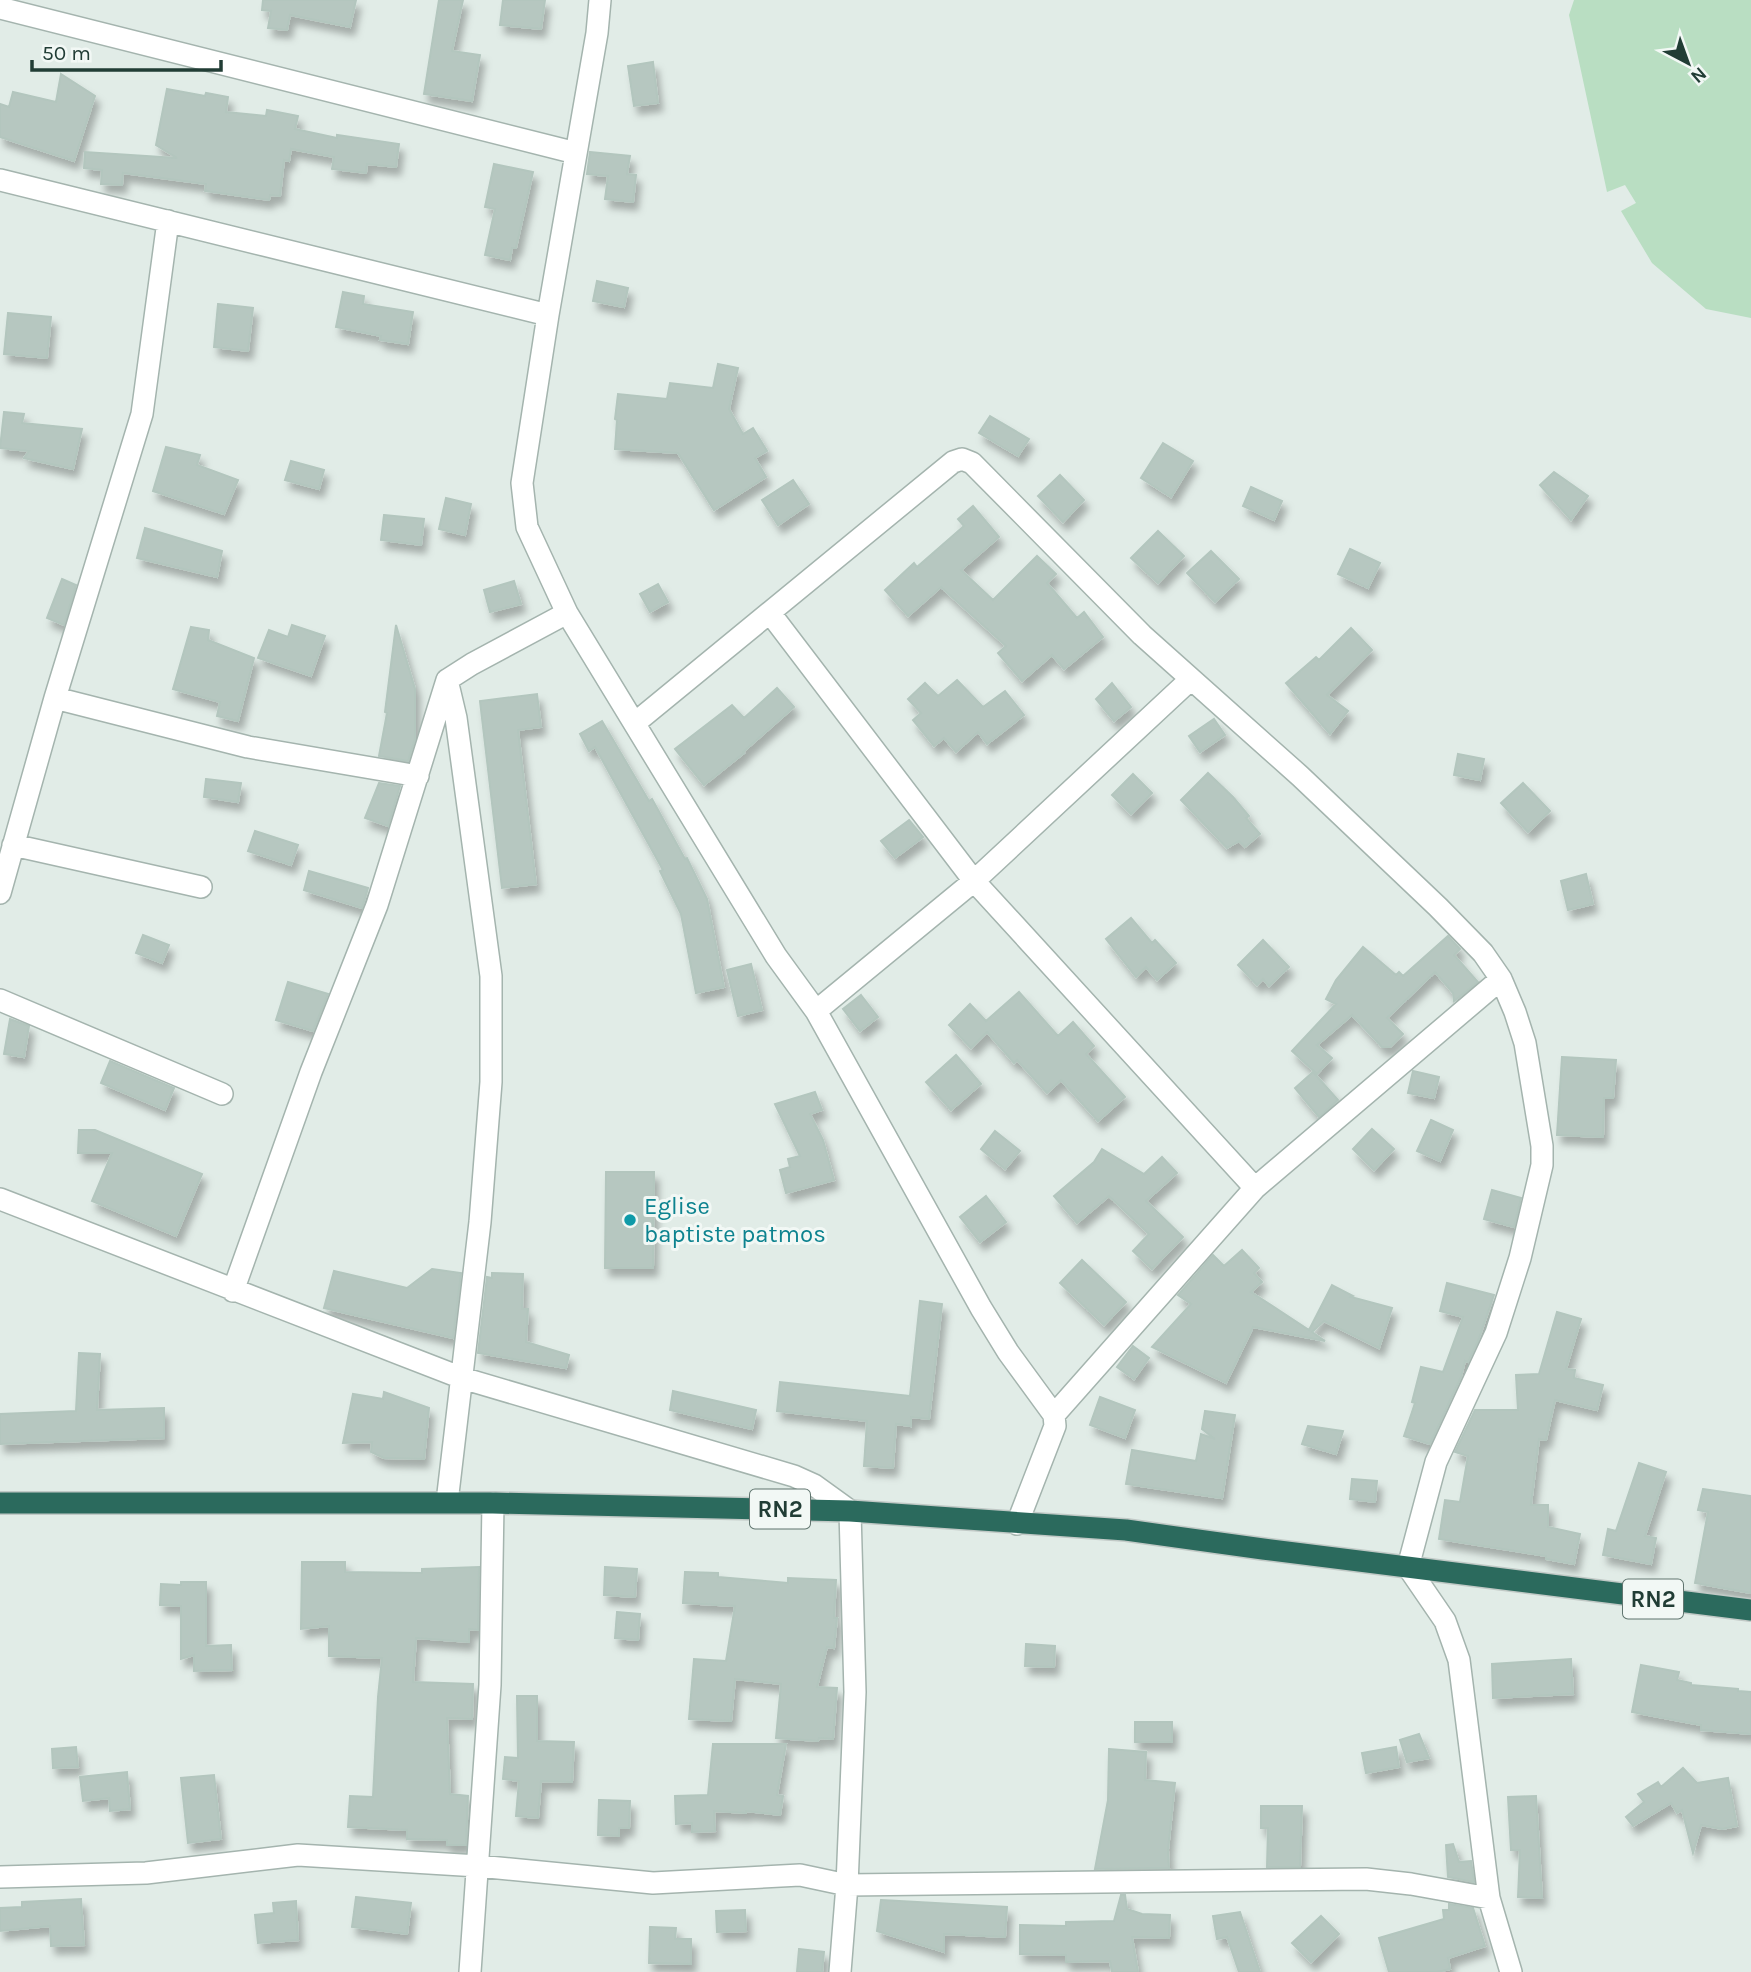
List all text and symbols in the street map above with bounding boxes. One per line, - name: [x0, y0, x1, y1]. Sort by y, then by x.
- scale bar: [32, 28, 220, 72]
- north arrow: [1653, 28, 1723, 98]
- text: 50 m: [42, 41, 91, 65]
- text: N: [1686, 62, 1711, 88]
- place label: Eglise baptiste patmos: [644, 1192, 826, 1248]
- marker: Eglise baptiste patmos: [622, 1212, 638, 1228]
- road number: RN2: [750, 1490, 810, 1528]
- road number: RN2: [1623, 1580, 1683, 1618]

